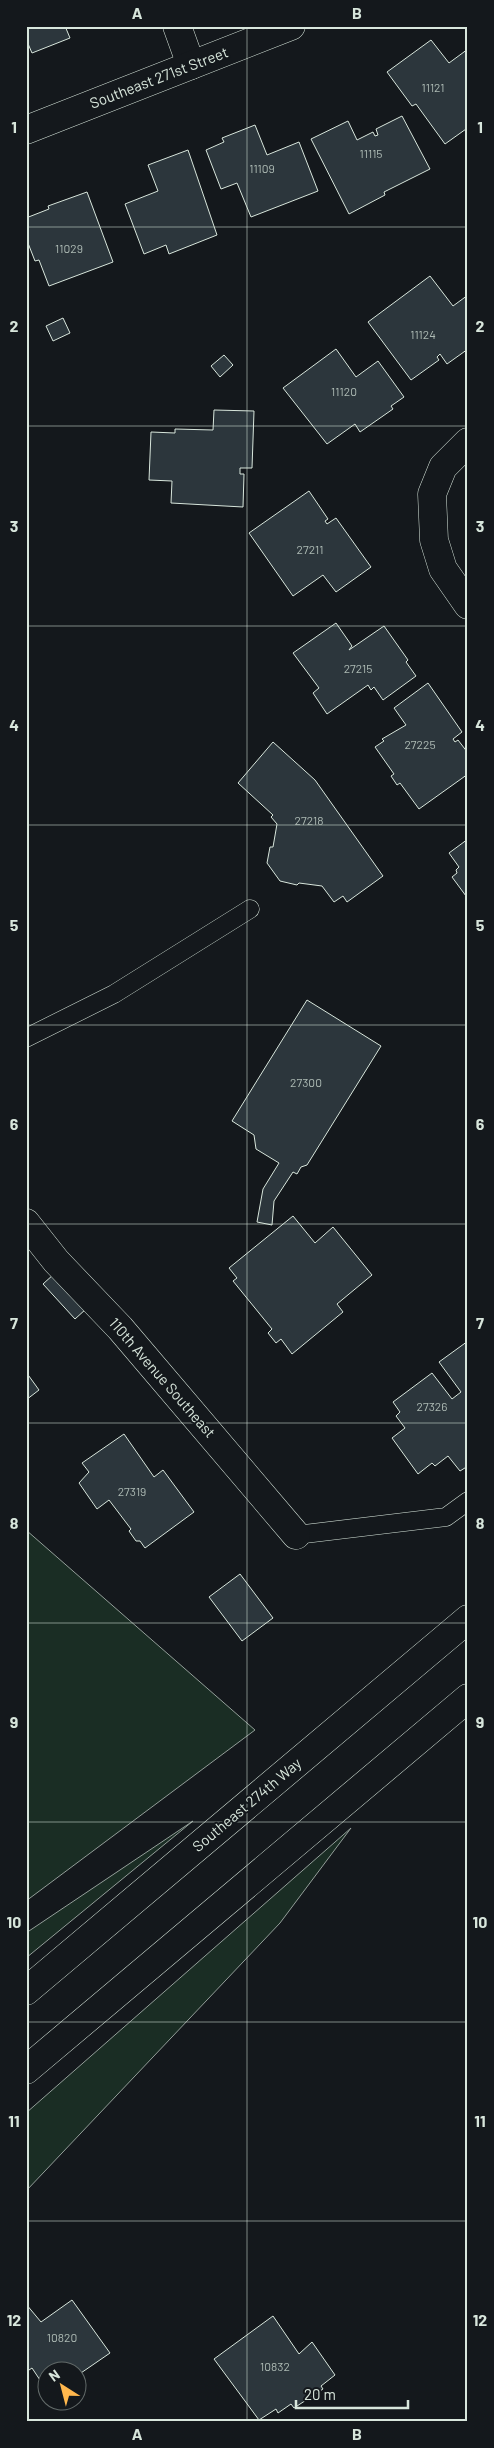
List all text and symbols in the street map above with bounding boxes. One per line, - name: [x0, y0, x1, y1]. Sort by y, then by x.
- text: A: [132, 3, 143, 22]
- text: B: [352, 3, 362, 22]
- street label: Southeast 271st Street: [87, 42, 230, 112]
- house number: 11121: [421, 80, 445, 94]
- text: 1: [11, 117, 17, 136]
- text: 1: [477, 117, 483, 136]
- house number: 11115: [359, 146, 383, 160]
- house number: 11109: [249, 161, 275, 175]
- house number: 11029: [55, 241, 83, 255]
- text: 2: [10, 316, 19, 335]
- text: 2: [476, 316, 485, 335]
- house number: 11124: [410, 327, 436, 341]
- house number: 11120: [331, 384, 357, 398]
- text: 3: [10, 516, 18, 535]
- text: 3: [476, 516, 484, 535]
- house number: 27211: [297, 542, 323, 556]
- house number: 27215: [344, 661, 372, 675]
- text: 4: [9, 715, 19, 734]
- text: 4: [475, 715, 485, 734]
- house number: 27225: [404, 737, 436, 751]
- house number: 27218: [295, 813, 323, 827]
- text: 5: [10, 915, 19, 934]
- text: 5: [476, 915, 485, 934]
- house number: 27300: [290, 1075, 322, 1089]
- text: 6: [10, 1114, 19, 1133]
- text: 6: [476, 1114, 485, 1133]
- text: 7: [10, 1313, 18, 1332]
- text: 7: [476, 1313, 484, 1332]
- street label: 110th Avenue Southeast: [106, 1314, 220, 1441]
- house number: 27326: [417, 1399, 447, 1413]
- house number: 27319: [118, 1484, 146, 1498]
- text: 8: [10, 1513, 19, 1532]
- text: 8: [476, 1513, 485, 1532]
- text: 9: [10, 1712, 18, 1731]
- text: 9: [476, 1712, 484, 1731]
- street label: Southeast 274th Way: [188, 1753, 305, 1855]
- text: 10: [7, 1912, 21, 1931]
- text: 10: [473, 1912, 487, 1931]
- text: 11: [8, 2111, 20, 2130]
- text: 11: [474, 2111, 486, 2130]
- text: 12: [7, 2310, 21, 2329]
- text: 12: [473, 2310, 487, 2329]
- house number: 10820: [47, 2330, 77, 2344]
- house number: 10832: [260, 2359, 290, 2373]
- north arrow: [38, 2360, 88, 2410]
- text: N: [45, 2365, 63, 2385]
- scale bar: [296, 2378, 409, 2410]
- text: 20 m: [304, 2385, 336, 2403]
- text: A: [132, 2424, 143, 2443]
- text: B: [352, 2424, 362, 2443]

